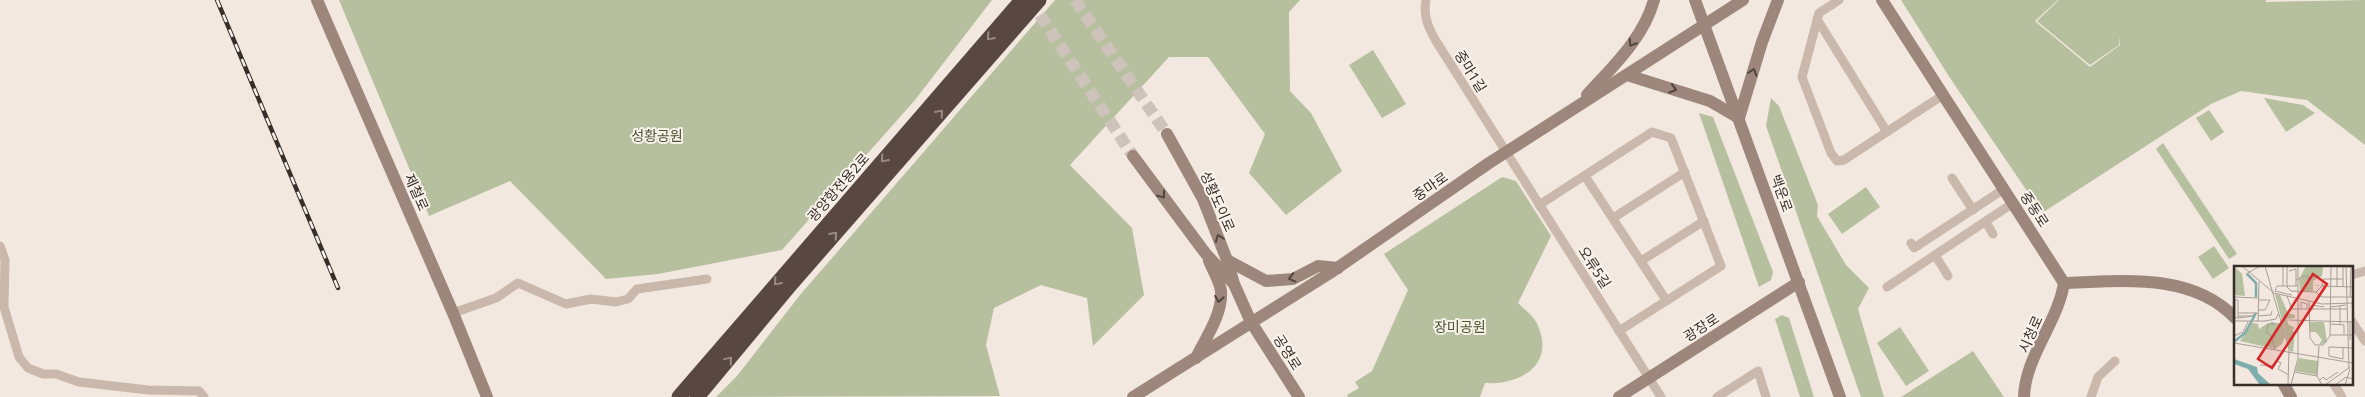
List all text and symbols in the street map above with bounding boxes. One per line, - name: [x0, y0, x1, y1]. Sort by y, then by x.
- one-way arrow: [987, 31, 996, 40]
- one-way arrow: [1629, 38, 1638, 47]
- street label: 중마1길: [1451, 46, 1491, 96]
- one-way arrow: [1747, 68, 1757, 76]
- one-way arrow: [1669, 83, 1677, 93]
- one-way arrow: [935, 110, 944, 119]
- park label: 성황공원: [631, 126, 683, 145]
- street label: 광양항전용2로: [803, 148, 873, 225]
- one-way arrow: [881, 154, 890, 163]
- street label: 중마로: [1409, 167, 1451, 205]
- street label: 성황도이로: [1196, 168, 1240, 234]
- street label: 제철로: [400, 170, 434, 214]
- street label: 백운로: [1766, 172, 1798, 215]
- street label: 중동로: [2017, 188, 2054, 230]
- one-way arrow: [1156, 189, 1165, 199]
- one-way arrow: [828, 232, 837, 241]
- one-way arrow: [1215, 234, 1225, 243]
- street label: 오류5길: [1574, 242, 1616, 292]
- inset map: [2234, 266, 2352, 384]
- one-way arrow: [1288, 272, 1297, 282]
- one-way arrow: [774, 276, 783, 285]
- one-way arrow: [1215, 295, 1225, 304]
- street label: 광장로: [1680, 308, 1722, 345]
- street label: 시청로: [2013, 312, 2047, 356]
- park label: 장미공원: [1434, 317, 1486, 336]
- street label: 공영로: [1270, 331, 1306, 374]
- one-way arrow: [723, 356, 732, 365]

